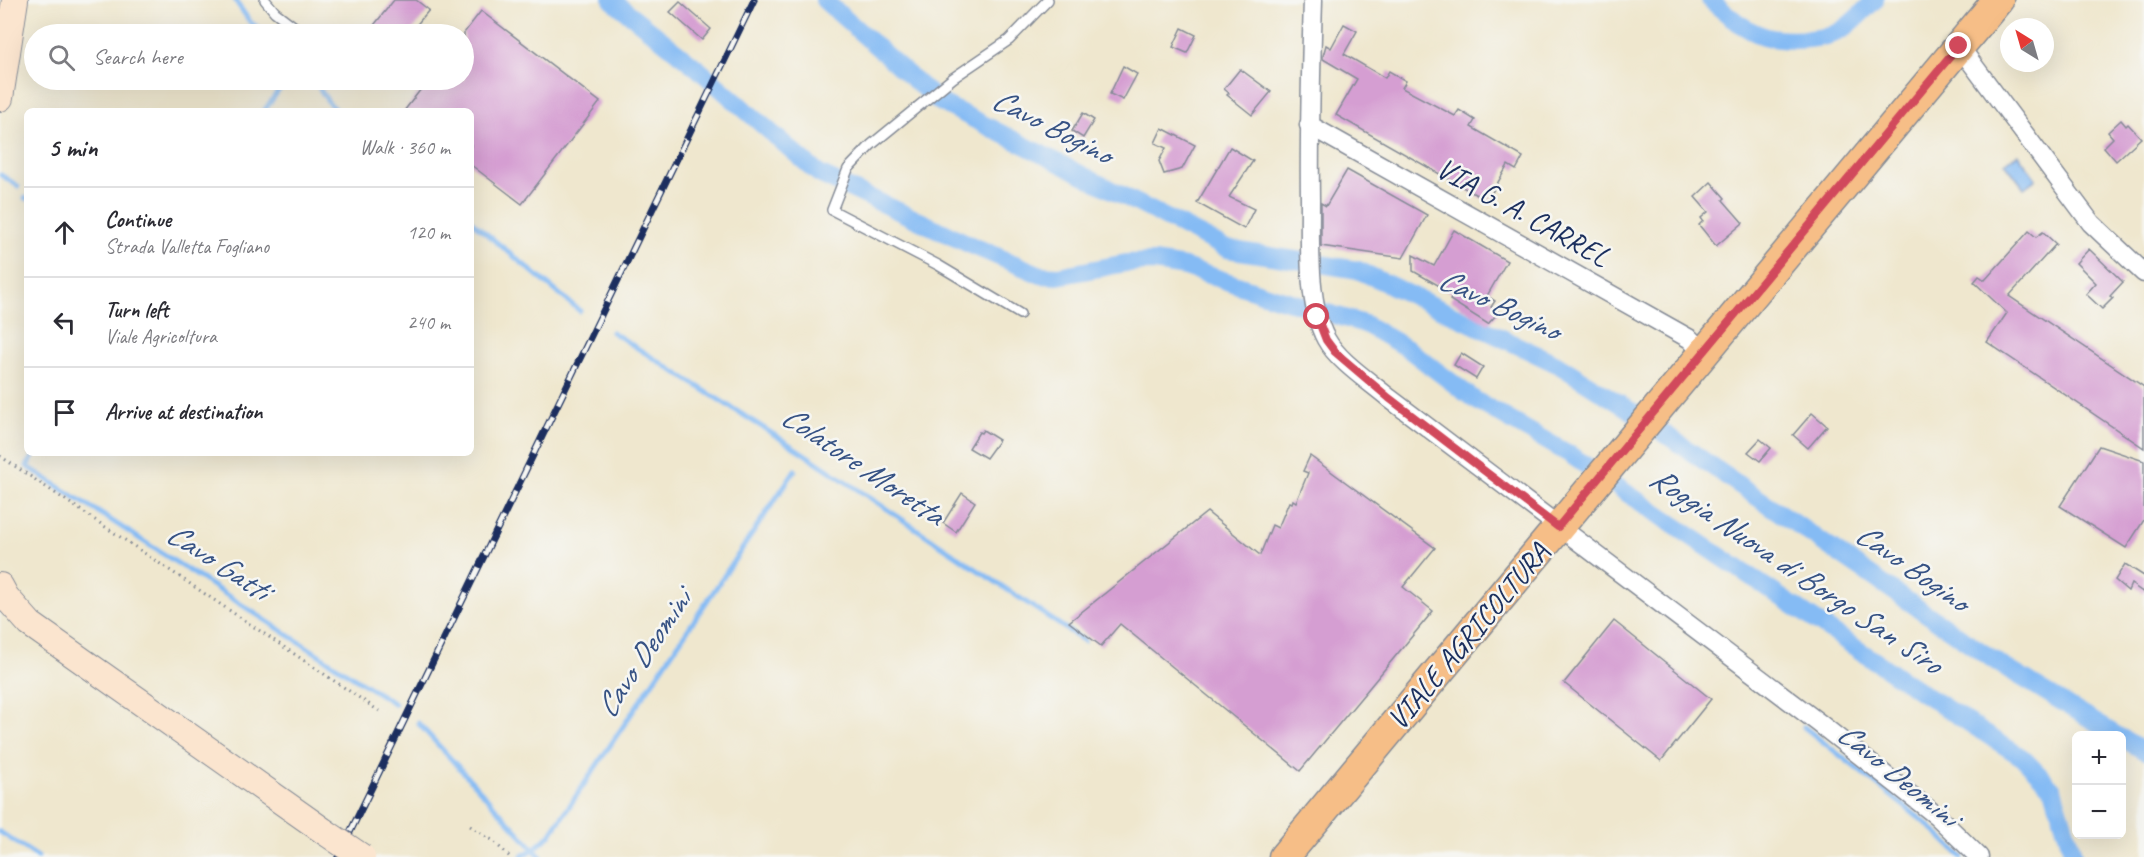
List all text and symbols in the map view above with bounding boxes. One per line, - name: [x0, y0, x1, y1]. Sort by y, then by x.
- north arrow: [2000, 18, 2054, 72]
- search box: [24, 24, 474, 90]
- route end: [1945, 32, 1971, 58]
- icon: search: [45, 41, 78, 74]
- text: Search here: [93, 43, 183, 71]
- water label: Cavo Bogino: [985, 78, 1124, 176]
- text: 5 min: [48, 131, 97, 164]
- text: Walk · 360 m: [360, 135, 450, 160]
- street label: VIA G. A. CARREL: [1430, 149, 1617, 276]
- text: Continue: [105, 206, 171, 234]
- icon: ahead: [48, 216, 81, 249]
- text: 120 m: [407, 220, 450, 245]
- text: Strada Valletta Fogliano: [105, 234, 269, 259]
- water label: Cavo Bogino: [1432, 258, 1571, 352]
- text: Turn left: [105, 296, 169, 324]
- route start: [1303, 303, 1329, 329]
- icon: left: [48, 306, 81, 339]
- text: 240 m: [407, 310, 450, 335]
- text: Viale Agricoltura: [105, 324, 217, 349]
- icon: arrive: [48, 396, 81, 429]
- water label: Colatore Moretta: [774, 396, 955, 536]
- text: Arrive at destination: [105, 398, 262, 426]
- water label: Roggia Nuova di Borgo San Siro: [1642, 457, 1953, 685]
- water label: Cavo Gatti: [159, 513, 284, 614]
- water label: Cavo Bogino: [1847, 513, 1981, 624]
- street label: VIALE AGRICOLTURA: [1379, 534, 1558, 737]
- water label: Cavo Deomini: [586, 576, 705, 725]
- water label: Cavo Deomini: [1829, 713, 1973, 840]
- map controls: [2072, 731, 2126, 839]
- button: +: [2072, 731, 2126, 785]
- button: −: [2072, 785, 2126, 839]

